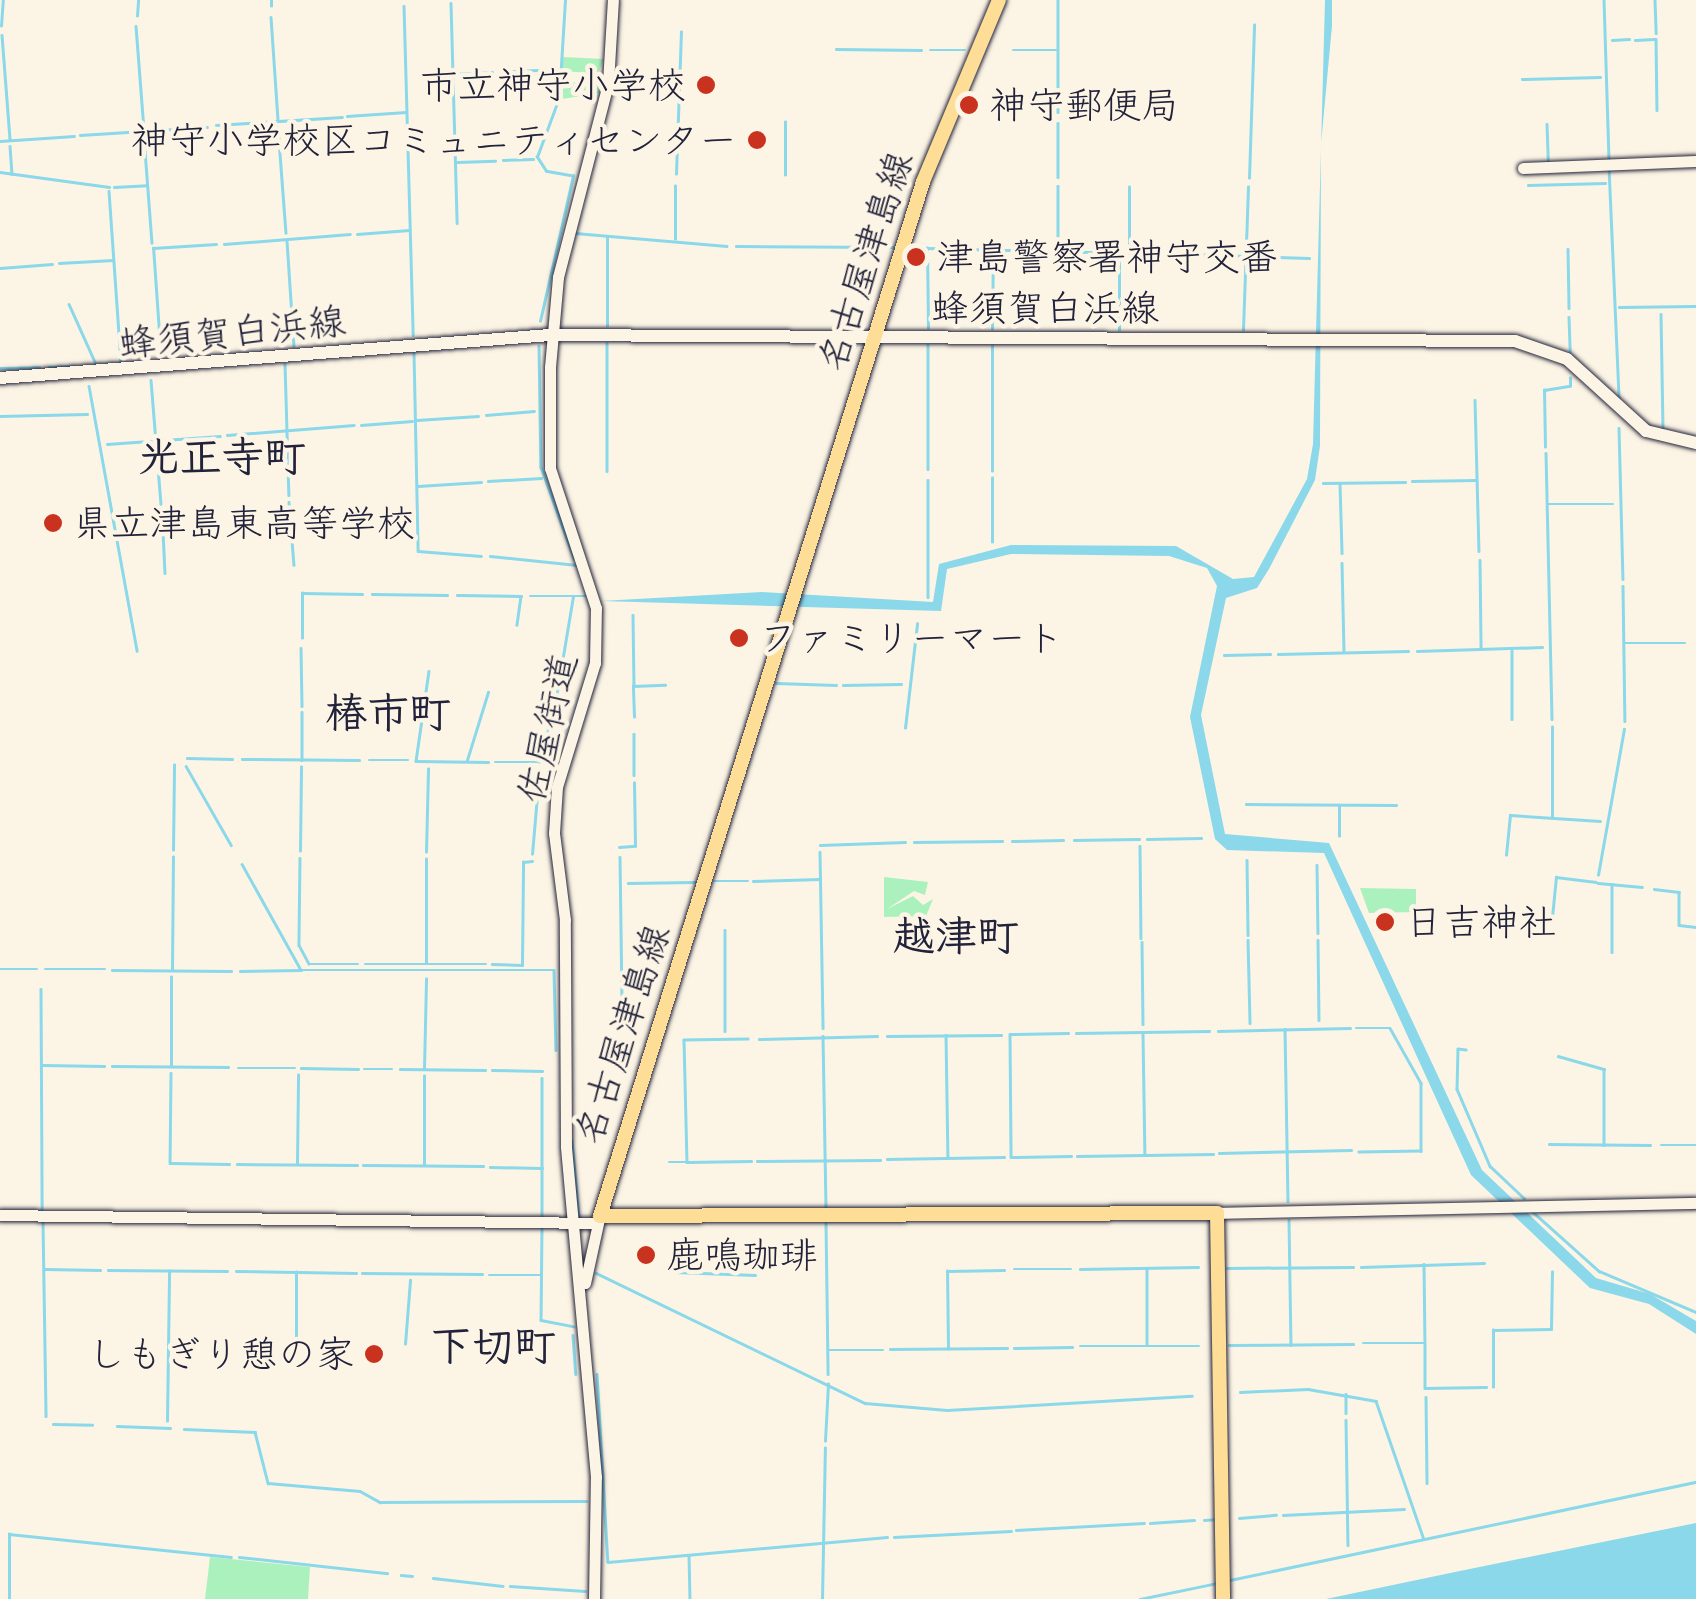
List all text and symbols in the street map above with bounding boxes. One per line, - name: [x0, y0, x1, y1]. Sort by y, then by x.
- place label: 市立神守小学校: [420, 62, 686, 108]
- marker: 市立神守小学校: [695, 74, 717, 96]
- place label: 神守郵便局: [989, 82, 1179, 128]
- marker: 神守郵便局: [958, 94, 980, 116]
- place label: 神守小学校区コミュニティセンター: [129, 117, 737, 163]
- marker: 神守小学校区コミュニティセンター: [746, 129, 768, 151]
- street label: 名古屋津島線: [808, 146, 922, 376]
- place label: 津島警察署神守交番: [936, 234, 1278, 280]
- marker: 津島警察署神守交番: [905, 246, 927, 268]
- street label: 蜂須賀白浜線: [931, 285, 1159, 331]
- street label: 蜂須賀白浜線: [116, 297, 348, 367]
- district label: 光正寺町: [138, 431, 306, 481]
- place label: 県立津島東高等学校: [73, 500, 415, 546]
- marker: 県立津島東高等学校: [42, 512, 64, 534]
- place label: ファミリーマート: [759, 615, 1063, 661]
- marker: ファミリーマート: [728, 627, 750, 649]
- street label: 佐屋街道: [508, 649, 586, 807]
- district label: 椿市町: [325, 687, 451, 737]
- place label: 日吉神社: [1405, 899, 1557, 945]
- district label: 越津町: [893, 910, 1019, 960]
- marker: 日吉神社: [1374, 911, 1396, 933]
- street label: 名古屋津島線: [565, 919, 679, 1149]
- place label: 鹿鳴珈琲: [666, 1232, 818, 1278]
- marker: 鹿鳴珈琲: [635, 1244, 657, 1266]
- district label: 下切町: [430, 1320, 556, 1370]
- place label: しもぎり憩の家: [88, 1331, 354, 1377]
- marker: しもぎり憩の家: [363, 1343, 385, 1365]

